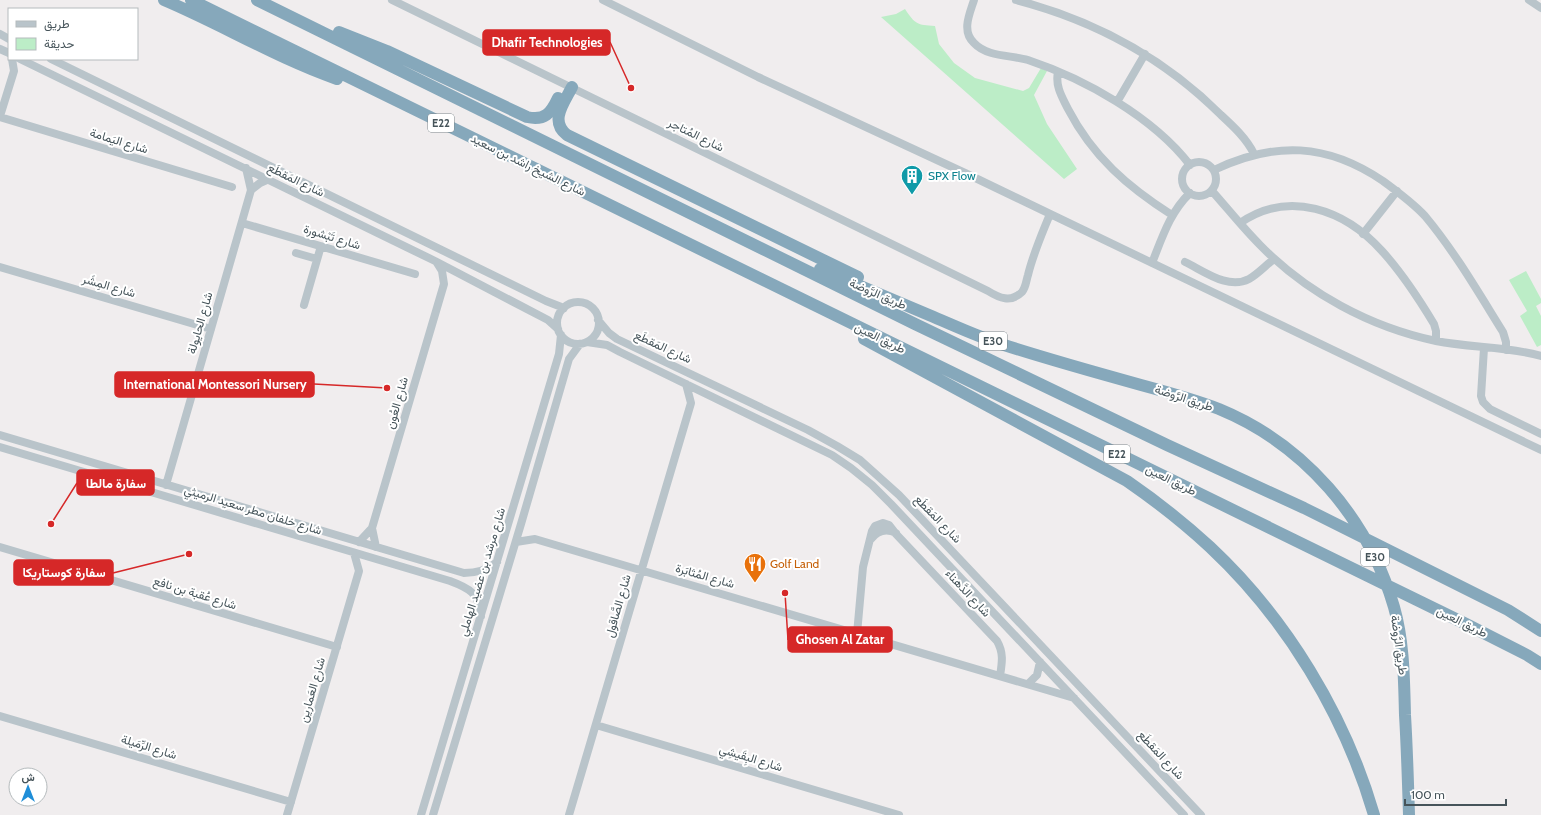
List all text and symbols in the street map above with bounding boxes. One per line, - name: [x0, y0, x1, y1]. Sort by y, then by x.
- legend: [8, 8, 138, 60]
- text: طريق: [44, 16, 70, 32]
- callout: Dhafir Technologies: [483, 30, 610, 55]
- text: Dhafir Technologies: [491, 34, 603, 50]
- text: حديقة: [44, 36, 74, 51]
- road number: E22: [428, 114, 454, 132]
- street label: شارع المُتاجر: [664, 114, 727, 156]
- street label: شارع اليَمامة: [88, 125, 150, 158]
- street label: شارع الشيخ راشد بن سعيد: [468, 130, 588, 201]
- street label: شارع المَقطَع: [265, 159, 327, 202]
- building icon: SPX Flow: [899, 163, 925, 196]
- place label: SPX Flow: [928, 168, 976, 183]
- street label: شارع تَبْشورة: [301, 221, 363, 254]
- street label: شارع المِشَر: [79, 270, 138, 302]
- street label: طريق الرَّوضة: [847, 275, 909, 313]
- street label: شارع الحايولة: [184, 290, 217, 356]
- street label: طريق العين: [852, 319, 908, 357]
- street label: شارع المَقطَع: [631, 327, 694, 368]
- road number: E30: [979, 332, 1007, 350]
- callout: International Montessori Nursery: [115, 372, 314, 397]
- street label: شارع العُون: [382, 375, 413, 431]
- text: International Montessori Nursery: [123, 376, 307, 392]
- street label: طريق الرَّوضة: [1153, 381, 1215, 415]
- road number: E22: [1104, 445, 1130, 463]
- street label: طريق العين: [1143, 461, 1199, 499]
- callout: سفارة مالطا: [77, 470, 154, 495]
- text: سفارة مالطا: [86, 475, 146, 492]
- street label: شارع خلفان مطر سعيد الرميثي: [182, 481, 324, 540]
- street label: شارع المَقطَع: [910, 491, 965, 547]
- street label: شارع مرشد بن عضيد الهاملي: [455, 506, 511, 639]
- road number: E30: [1361, 548, 1389, 566]
- restaurant icon: Golf Land: [742, 551, 768, 584]
- place label: Golf Land: [770, 556, 819, 571]
- callout: سفارة كوستاريكا: [14, 560, 113, 585]
- street label: شارع المُثابَرة: [673, 560, 736, 593]
- text: سفارة كوستاريكا: [22, 564, 106, 581]
- street label: شارع الدَّهناء: [941, 566, 994, 621]
- street label: شارع عُقبة بن نافع: [151, 573, 239, 614]
- street label: شارع الصَّاقول: [601, 573, 636, 640]
- street label: طريق العين: [1434, 603, 1490, 641]
- street label: طريق الرَّوضة: [1387, 614, 1411, 676]
- callout: Ghosen Al Zatar: [788, 627, 892, 652]
- text: Ghosen Al Zatar: [796, 631, 885, 647]
- street label: شارع العَمارين: [295, 656, 330, 725]
- street label: شارع المَقطَع: [1134, 727, 1188, 784]
- street label: شارع الرِّمَيلة: [119, 731, 179, 764]
- street label: شارع البِقَيشِي: [717, 741, 785, 777]
- north arrow: [8, 767, 48, 807]
- text: ش: [21, 770, 35, 784]
- scale bar: [1405, 781, 1506, 807]
- text: 100 m: [1411, 787, 1445, 802]

